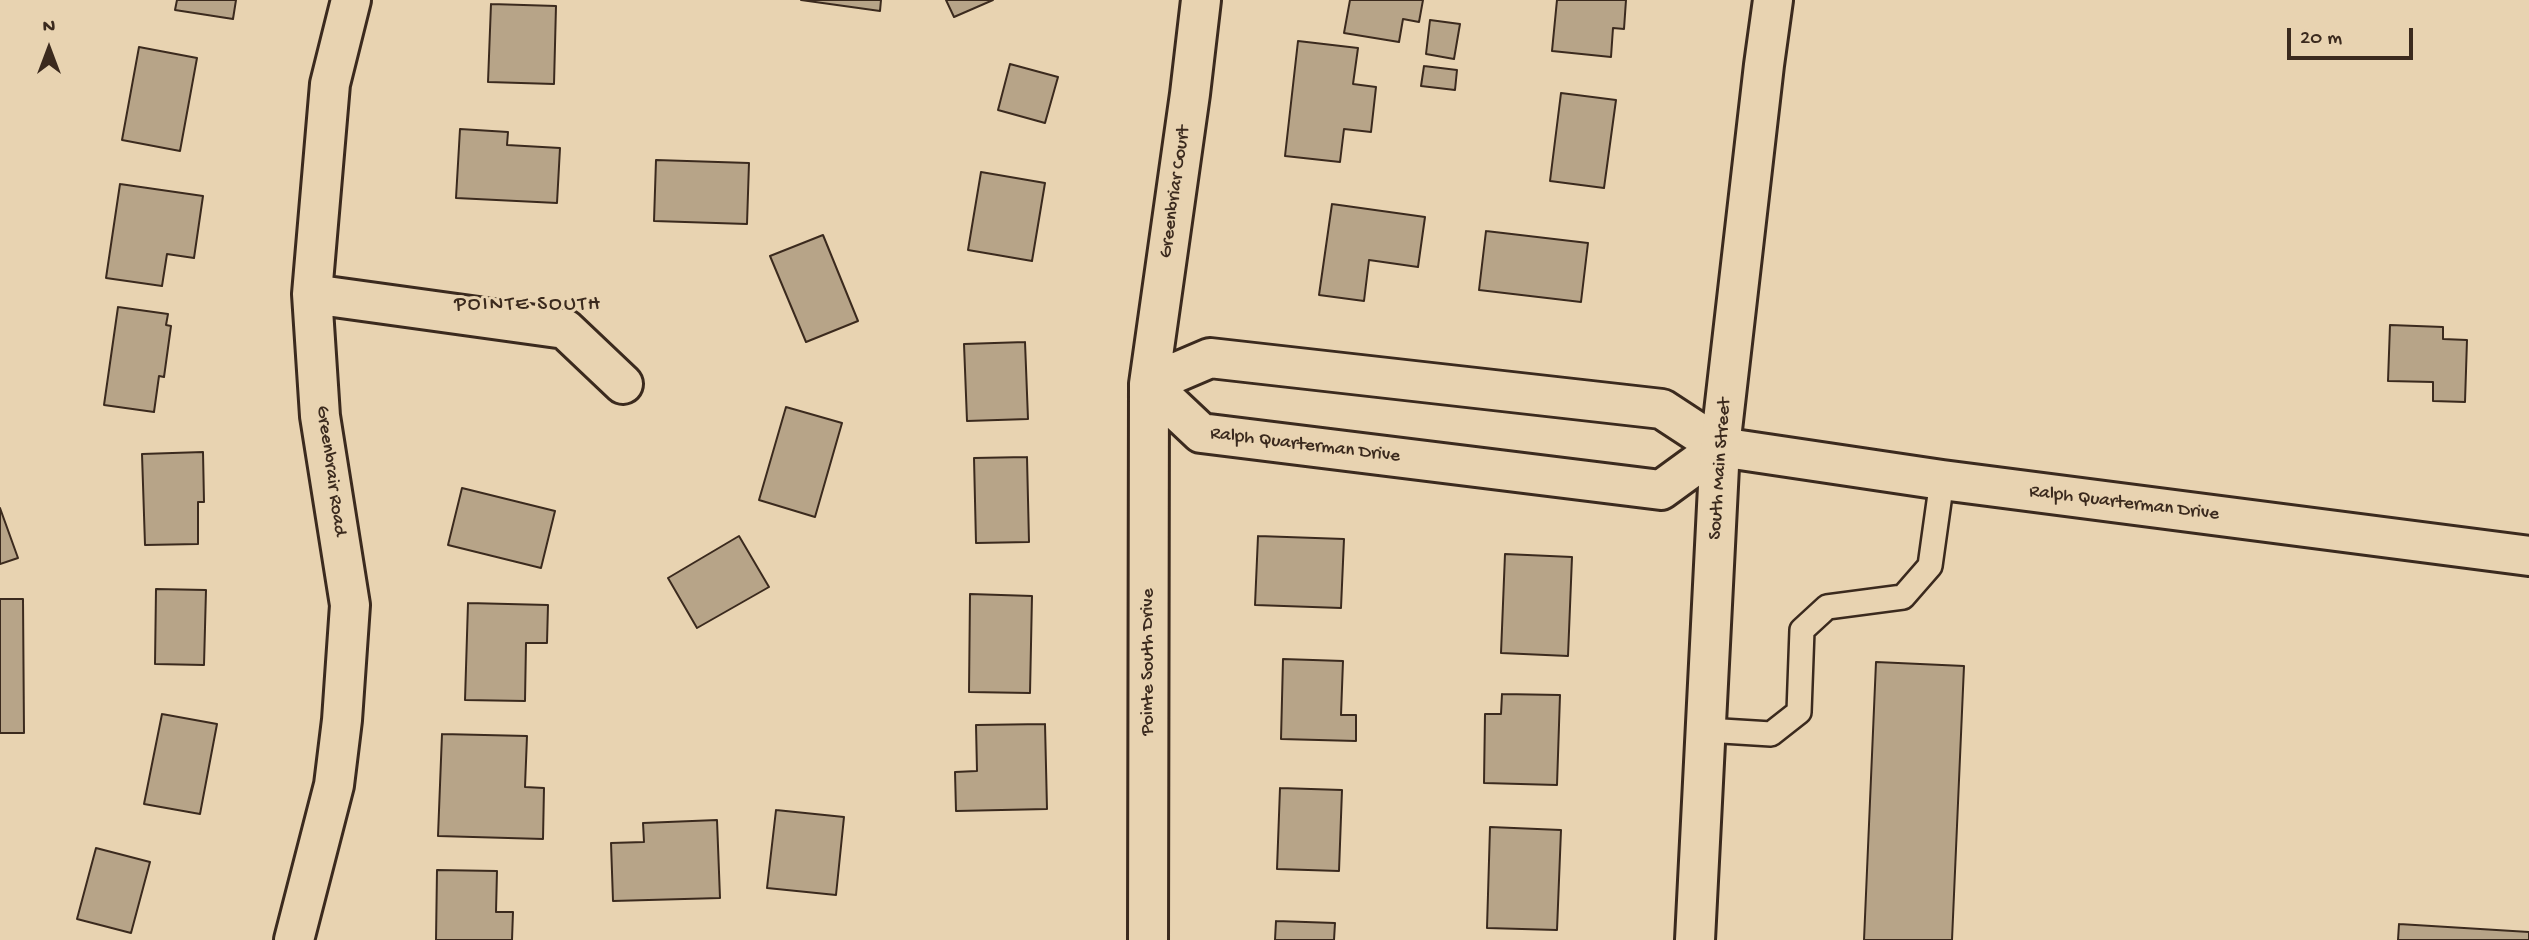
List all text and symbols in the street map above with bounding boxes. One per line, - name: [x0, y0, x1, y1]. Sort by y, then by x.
- north arrow: [14, 14, 84, 84]
- scale bar: [2291, 14, 2417, 58]
- text: N: [43, 16, 55, 39]
- text: 20 m: [2300, 27, 2342, 52]
- street label: Greenbriar Court: [1155, 124, 1197, 260]
- district label: POINTE SOUTH: [456, 293, 600, 319]
- street label: South Main Street: [1705, 397, 1737, 541]
- street label: Greenbrair Road: [310, 404, 350, 538]
- street label: Ralph Quarterman Drive: [1209, 423, 1401, 469]
- street label: Ralph Quarterman Drive: [2028, 481, 2220, 527]
- street label: Pointe South Drive: [1138, 588, 1160, 736]

